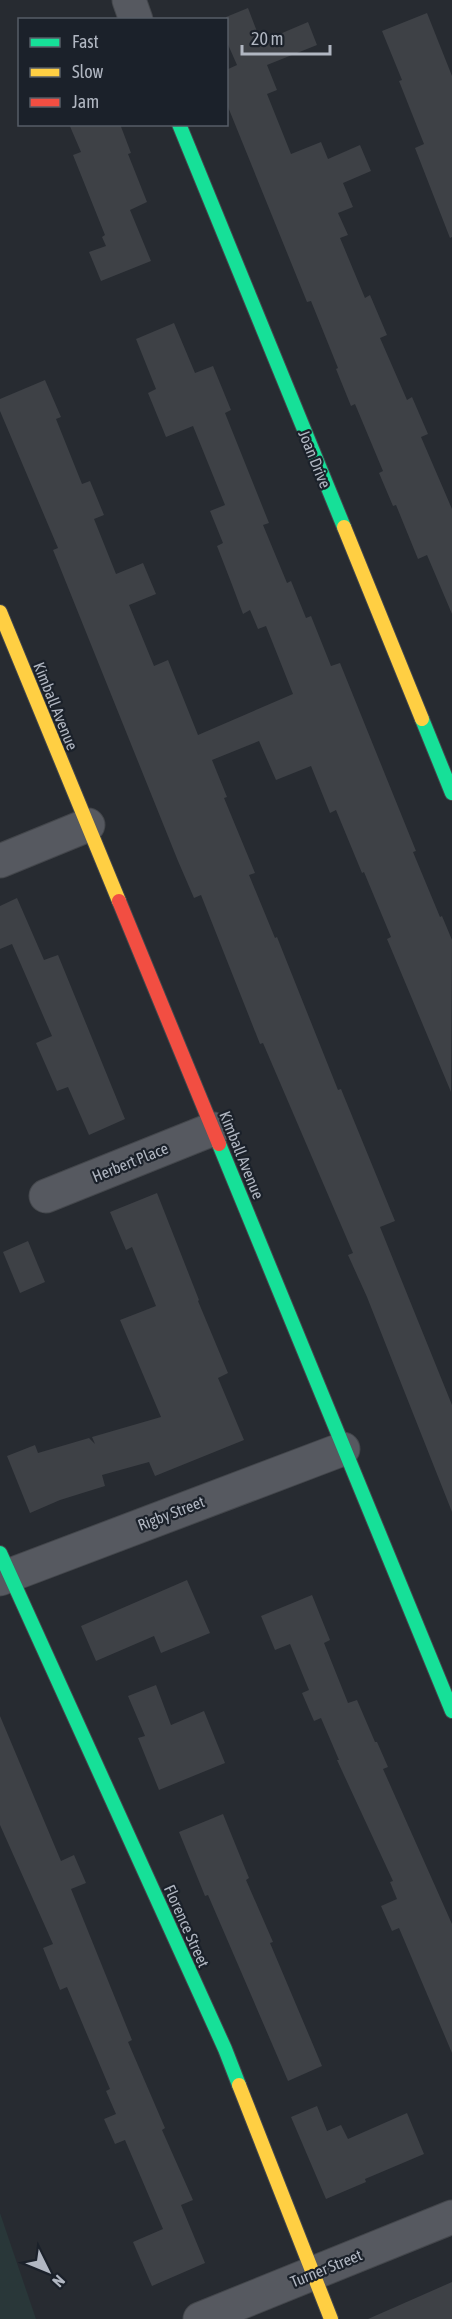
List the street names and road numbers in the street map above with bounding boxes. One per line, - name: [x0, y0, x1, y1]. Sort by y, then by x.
- street label: Joan Drive: [295, 427, 335, 491]
- street label: Kimball Avenue: [30, 660, 82, 752]
- street label: Kimball Avenue: [216, 1109, 268, 1201]
- street label: Herbert Place: [89, 1139, 171, 1185]
- street label: Rigby Street: [135, 1492, 208, 1535]
- street label: Florence Street: [161, 1882, 213, 1970]
- street label: Turner Street: [288, 2245, 365, 2291]

